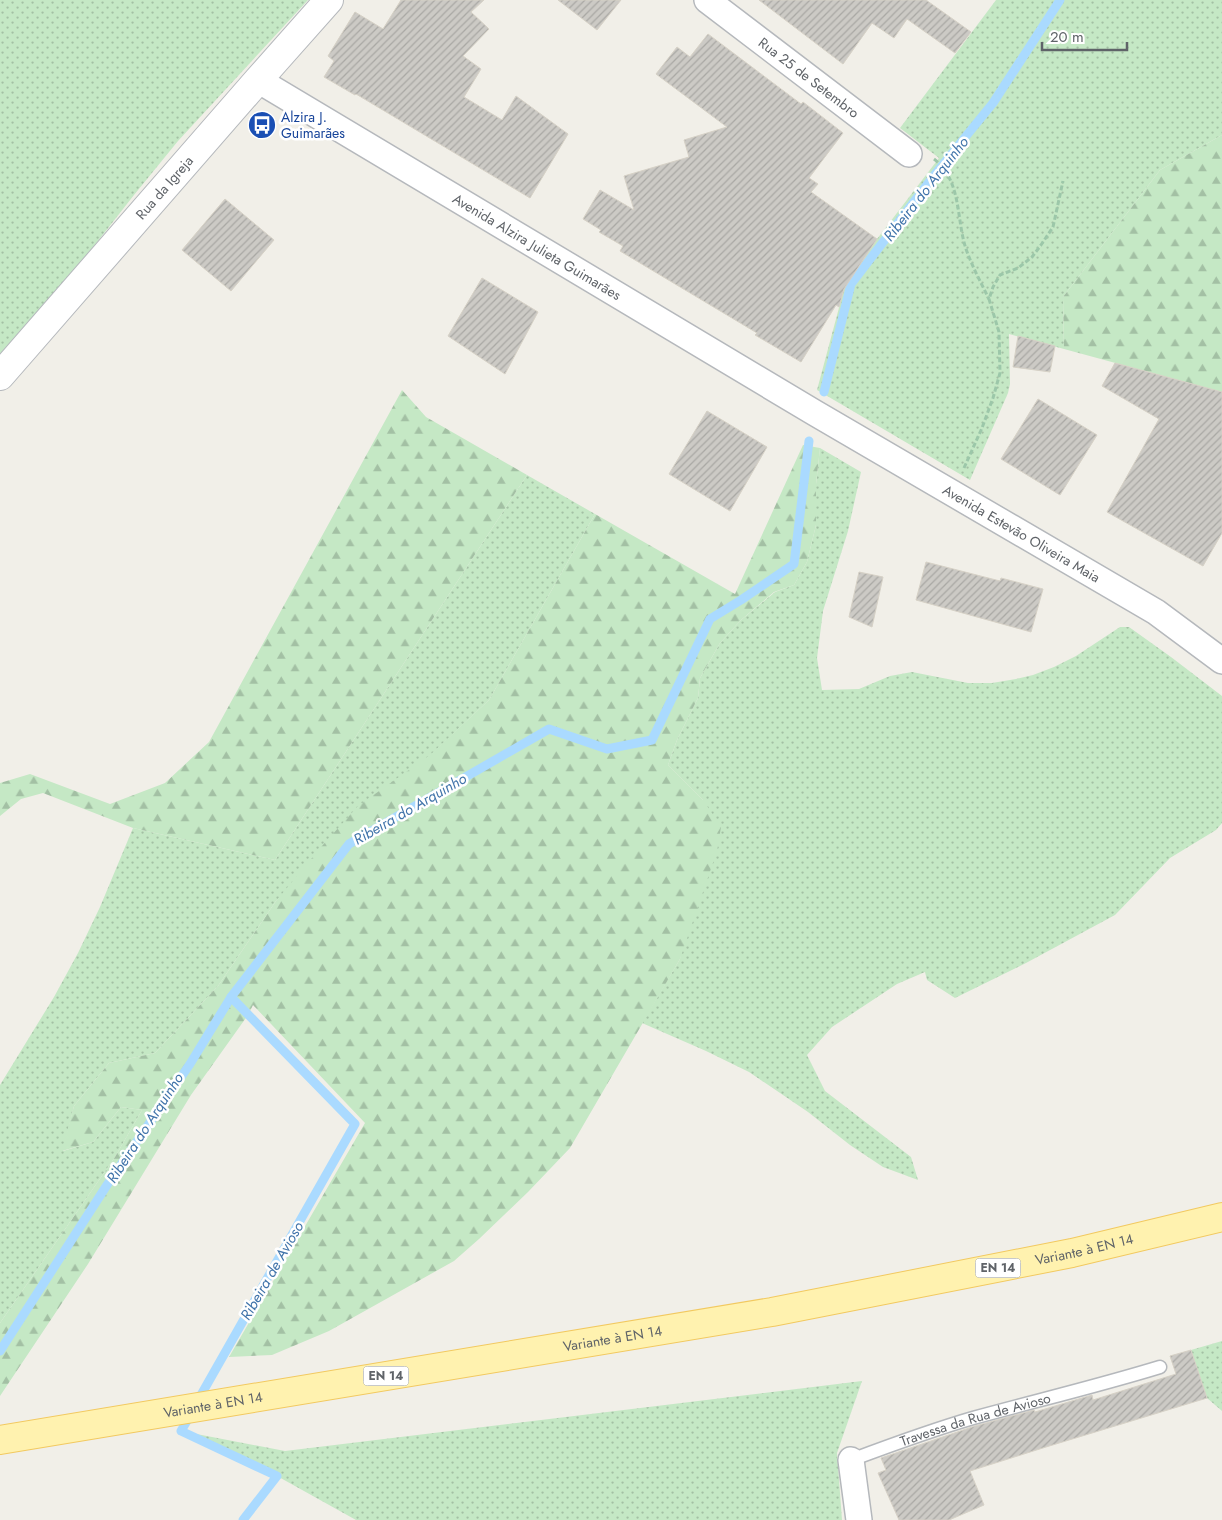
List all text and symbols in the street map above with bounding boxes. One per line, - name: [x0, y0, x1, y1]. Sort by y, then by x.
- scale bar: [1042, 20, 1127, 52]
- text: 20 m: [1050, 26, 1084, 48]
- street label: Rua 25 de Setembro: [754, 33, 864, 123]
- place label: Alzira J. Guimarães: [281, 107, 345, 143]
- bus stop icon: Alzira J. Guimarães: [247, 110, 277, 140]
- water label: Ribeira do Arquinho: [878, 132, 974, 246]
- street label: Rua da Igreja: [131, 151, 198, 224]
- street label: Avenida Alzira Julieta Guimarães: [449, 189, 625, 305]
- street label: Avenida Estevão Oliveira Maia: [939, 480, 1104, 587]
- water label: Ribeira do Arquinho: [349, 768, 471, 850]
- water label: Ribeira do Arquinho: [101, 1069, 189, 1187]
- water label: Ribeira de Avioso: [235, 1218, 309, 1324]
- street label: Variante à EN 14: [1033, 1229, 1135, 1270]
- road number: EN 14: [976, 1258, 1020, 1278]
- street label: Variante à EN 14: [562, 1320, 664, 1356]
- road number: EN 14: [364, 1366, 408, 1385]
- street label: Variante à EN 14: [162, 1387, 264, 1423]
- street label: Travessa da Rua de Avioso: [897, 1388, 1053, 1451]

